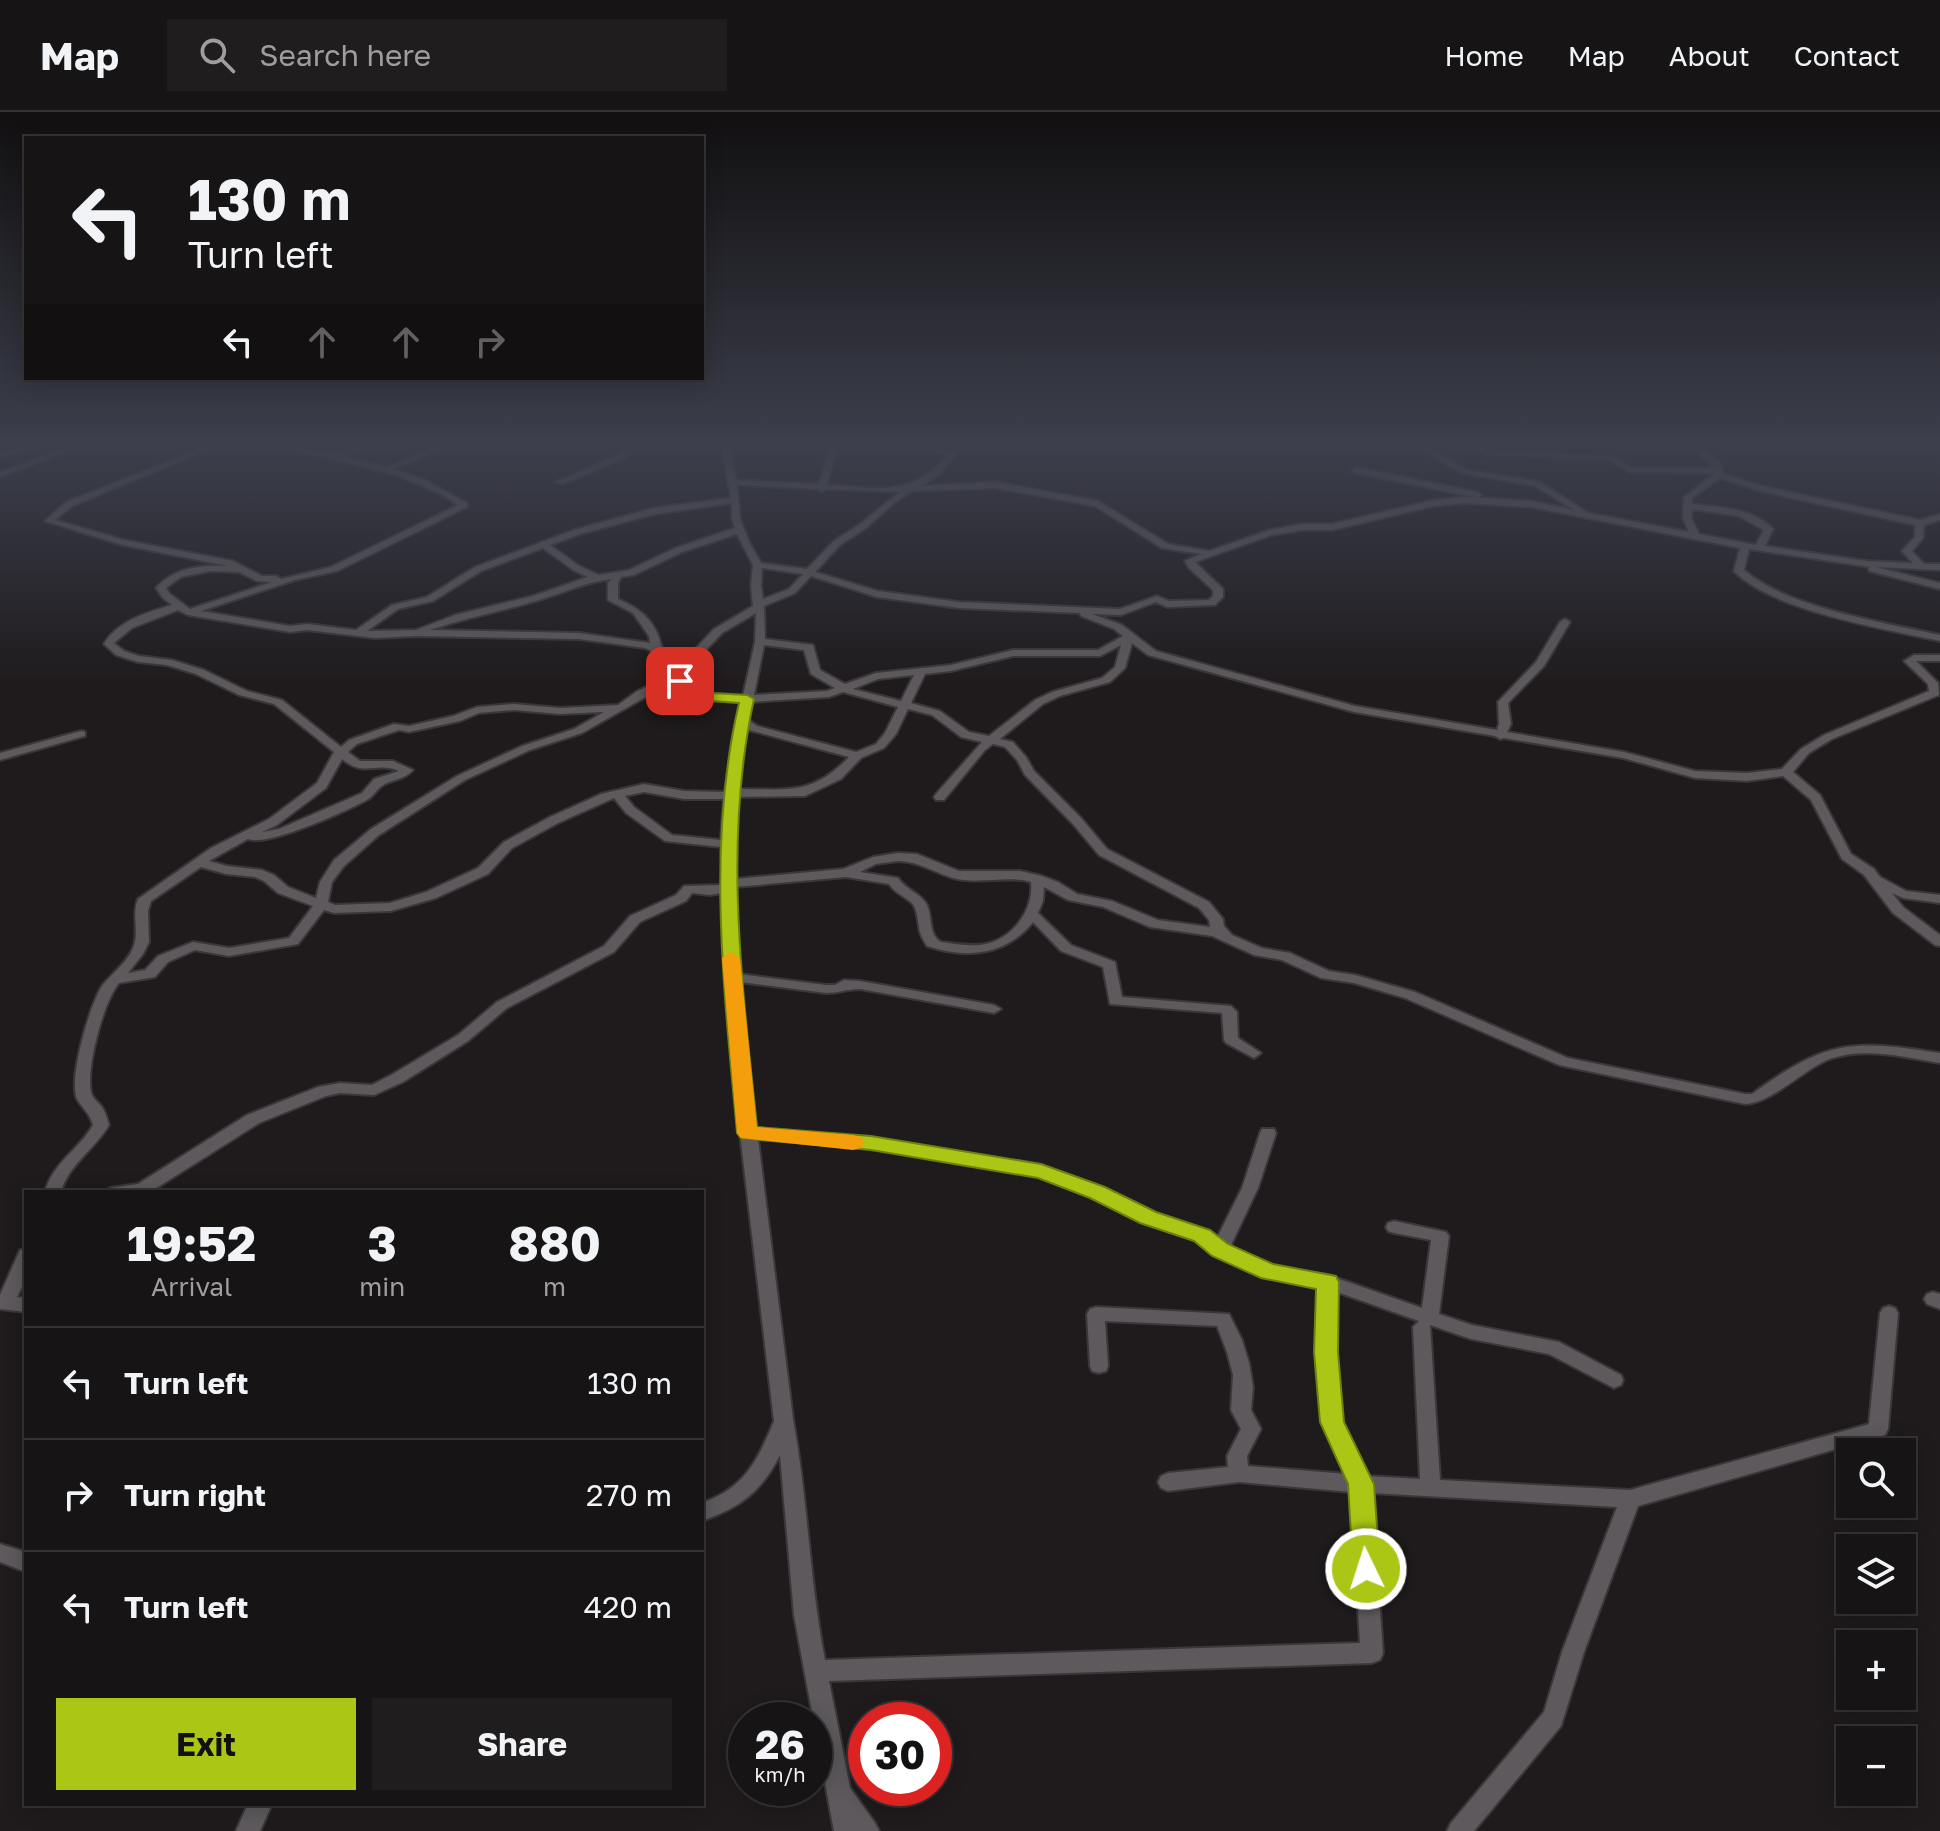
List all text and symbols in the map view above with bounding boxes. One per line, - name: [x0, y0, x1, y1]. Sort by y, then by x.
- search box: [167, 19, 727, 91]
- text: Map: [40, 33, 119, 78]
- icon: search: [195, 33, 239, 77]
- text: Search here: [259, 37, 431, 73]
- text: Home: [1445, 39, 1524, 72]
- text: Map: [1568, 39, 1625, 72]
- text: About: [1669, 39, 1750, 72]
- text: Contact: [1794, 39, 1900, 72]
- text: 130 m: [188, 165, 350, 232]
- icon: left: [56, 168, 160, 272]
- text: Turn left: [188, 233, 334, 276]
- icon: left: [216, 320, 260, 364]
- icon: ahead: [300, 320, 344, 364]
- icon: ahead: [384, 320, 428, 364]
- icon: right: [468, 320, 512, 364]
- pin: [646, 647, 714, 715]
- icon: arrive: [658, 659, 702, 703]
- text: 19:52: [127, 1214, 256, 1272]
- text: 3: [368, 1214, 397, 1272]
- text: 880: [508, 1214, 601, 1272]
- text: Arrival: [151, 1271, 232, 1302]
- text: min: [359, 1271, 405, 1302]
- text: m: [543, 1271, 566, 1302]
- icon: left: [56, 1361, 100, 1405]
- text: Turn left: [124, 1365, 249, 1401]
- text: 130 m: [587, 1365, 672, 1401]
- map controls: [1836, 1438, 1916, 1806]
- button: search: [1836, 1438, 1916, 1518]
- icon: right: [56, 1473, 100, 1517]
- text: Turn right: [124, 1477, 266, 1513]
- text: 270 m: [586, 1477, 672, 1513]
- position arrow: [1324, 1527, 1408, 1611]
- button: layers: [1836, 1534, 1916, 1614]
- icon: left: [56, 1585, 100, 1629]
- text: Turn left: [124, 1589, 249, 1625]
- text: 420 m: [584, 1589, 672, 1625]
- button: +: [1836, 1630, 1916, 1710]
- button: Exit: [56, 1698, 356, 1790]
- button: Share: [372, 1698, 672, 1790]
- speed limit sign: 30: [848, 1702, 952, 1806]
- text: 26: [755, 1720, 805, 1768]
- button: −: [1836, 1726, 1916, 1806]
- text: km/h: [755, 1762, 805, 1786]

